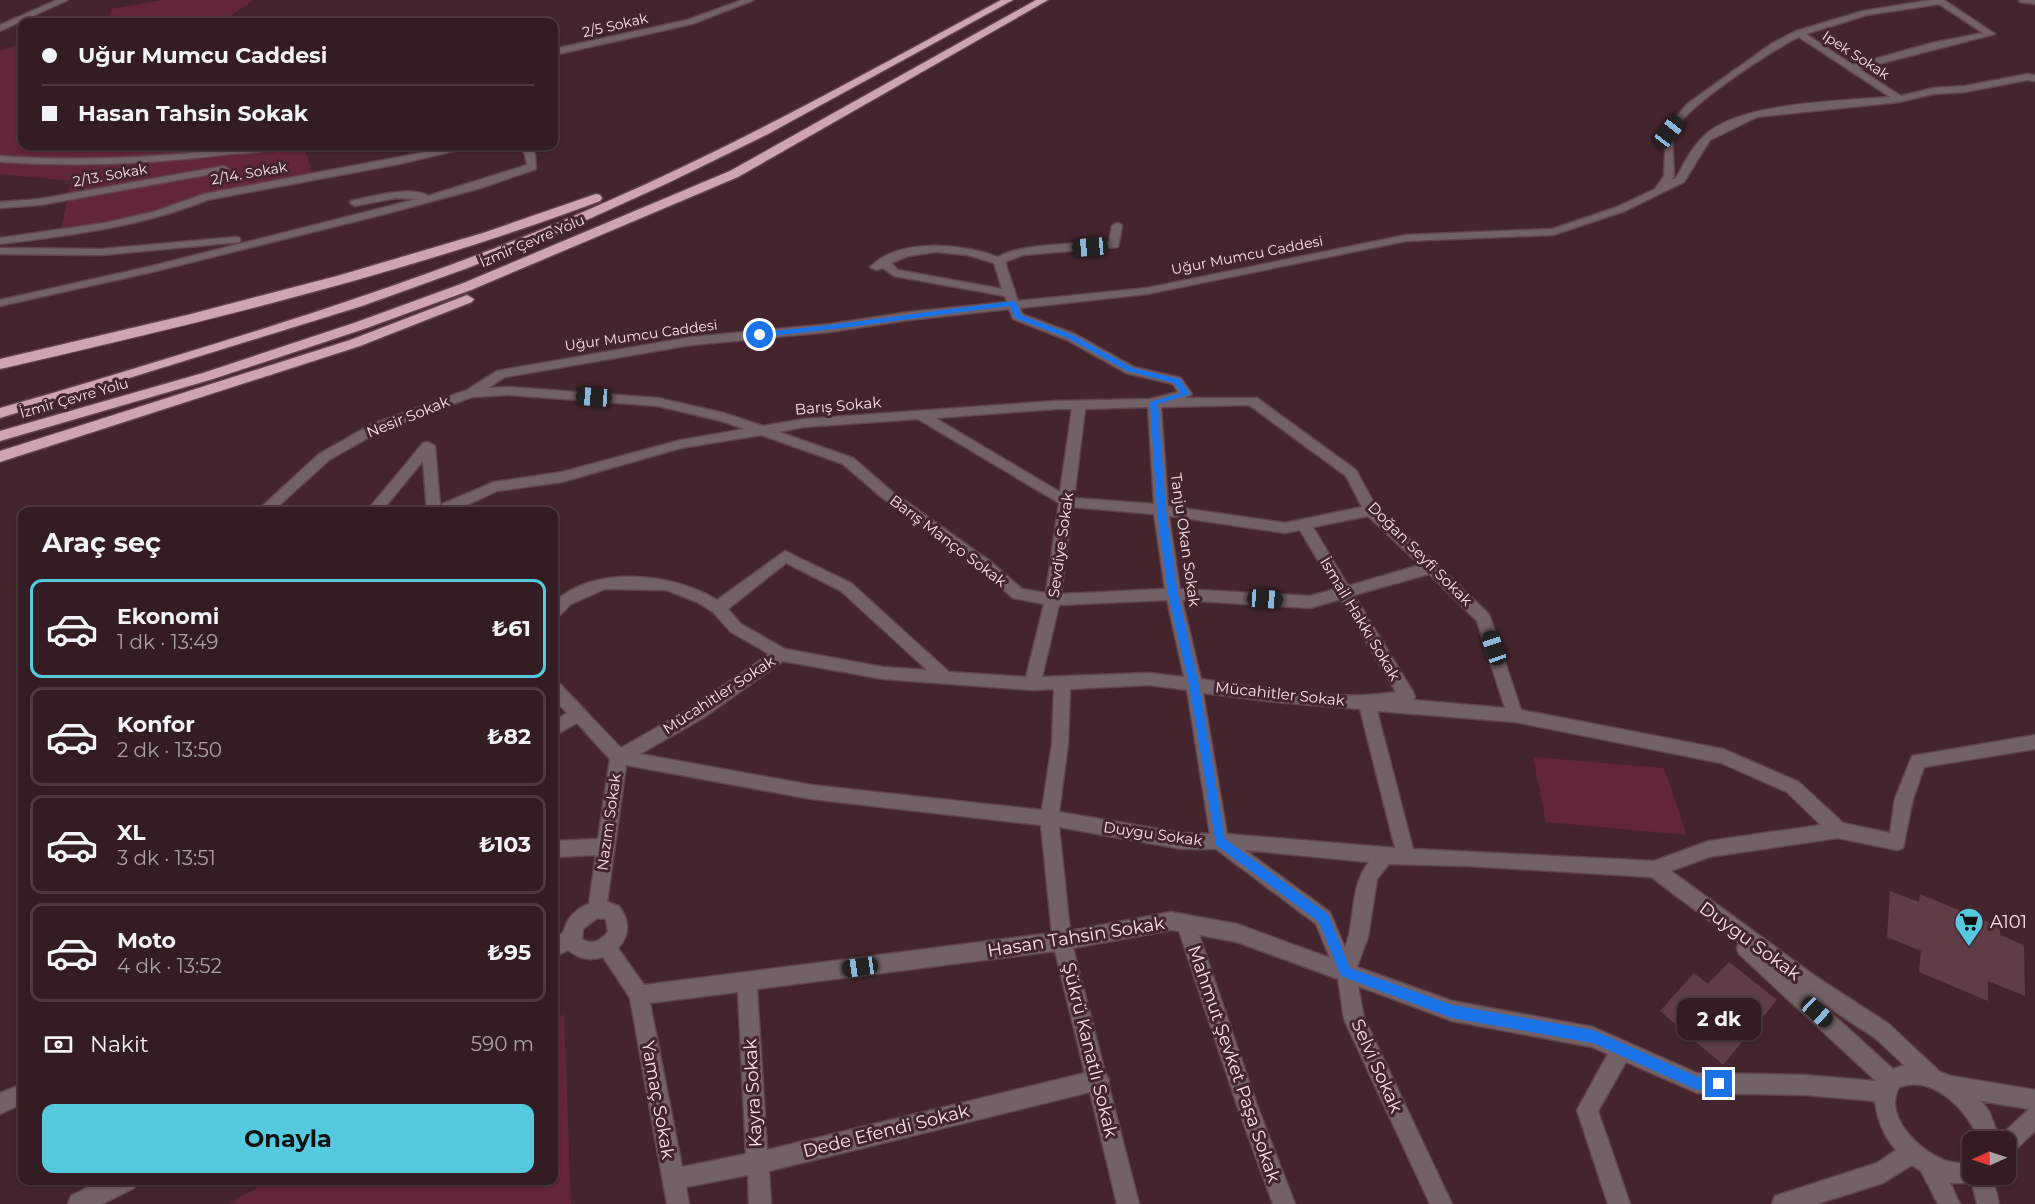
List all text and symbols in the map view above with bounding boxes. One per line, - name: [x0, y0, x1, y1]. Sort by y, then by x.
- street label: 2/5 Sokak: [581, 9, 650, 41]
- street label: Ipek Sokak: [1819, 27, 1893, 84]
- text: Uğur Mumcu Caddesi: [78, 42, 327, 69]
- text: Hasan Tahsin Sokak: [78, 100, 308, 127]
- car: [1651, 112, 1687, 152]
- street label: 2/14. Sokak: [210, 157, 289, 189]
- street label: 2/13. Sokak: [71, 160, 149, 190]
- street label: İzmir Çevre Yolu: [477, 211, 587, 271]
- street label: Uğur Mumcu Caddesi: [1170, 231, 1324, 279]
- car: [1071, 236, 1109, 258]
- street label: Uğur Mumcu Caddesi: [563, 315, 719, 355]
- route start: [746, 321, 773, 348]
- street label: İzmir Çevre Yolu: [18, 374, 130, 422]
- car: [575, 387, 613, 407]
- street label: Nesir Sokak: [364, 391, 452, 442]
- street label: Barış Sokak: [794, 392, 882, 419]
- street label: Tanju Okan Sokak: [1167, 472, 1204, 608]
- street label: Barış Manço Sokak: [886, 490, 1011, 591]
- street label: Sevdiye Sokak: [1044, 491, 1077, 599]
- street label: Doğan Seyfi Sokak: [1364, 498, 1476, 610]
- text: Araç seç: [42, 526, 161, 559]
- street label: İsmail Hakkı Sokak: [1316, 554, 1405, 684]
- car: [1246, 589, 1284, 609]
- icon: car: [45, 602, 99, 656]
- text: Ekonomi: [117, 603, 219, 630]
- text: ₺61: [492, 615, 531, 642]
- car: [1480, 628, 1508, 668]
- text: 1 dk · 13:49: [117, 630, 219, 654]
- street label: Mücahitler Sokak: [659, 651, 778, 738]
- street label: Mücahitler Sokak: [1214, 677, 1346, 710]
- icon: car: [45, 710, 99, 764]
- text: Konfor: [117, 711, 195, 738]
- text: ₺82: [487, 723, 531, 750]
- text: 2 dk · 13:50: [117, 738, 222, 762]
- street label: Nazım Sokak: [592, 772, 625, 872]
- street label: Duygu Sokak: [1102, 817, 1204, 850]
- icon: car: [45, 818, 99, 872]
- text: XL: [117, 819, 146, 846]
- text: ₺103: [479, 831, 531, 858]
- text: 3 dk · 13:51: [117, 846, 216, 870]
- street label: Duygu Sokak: [1695, 897, 1805, 985]
- supermarket icon: A101: [1953, 906, 1985, 948]
- place label: A101: [1990, 911, 2027, 933]
- street label: Hasan Tahsin Sokak: [986, 912, 1166, 962]
- icon: car: [45, 926, 99, 980]
- text: Moto: [117, 927, 176, 954]
- text: ₺95: [487, 939, 531, 966]
- street label: Mahmut Şevket Paşa Sokak: [1183, 942, 1285, 1186]
- text: 4 dk · 13:52: [117, 954, 222, 978]
- car: [841, 956, 879, 978]
- street label: Şükrü Kanatlı Sokak: [1058, 960, 1122, 1140]
- car: [1798, 993, 1836, 1031]
- callout: 2 dk: [1677, 997, 1761, 1039]
- text: 2 dk: [1697, 1007, 1741, 1031]
- street label: Selvi Sokak: [1347, 1016, 1408, 1117]
- icon: cash: [42, 1028, 75, 1061]
- text: Nakit: [90, 1031, 149, 1058]
- text: 590 m: [471, 1032, 534, 1056]
- street label: Kayra Sokak: [739, 1038, 767, 1148]
- street label: Yamaç Sokak: [637, 1039, 679, 1161]
- route end: [1705, 1070, 1732, 1097]
- street label: Dede Efendi Sokak: [801, 1100, 972, 1162]
- button: Onayla: [42, 1104, 534, 1173]
- north arrow: [1962, 1131, 2016, 1185]
- map controls: [1962, 1131, 2016, 1185]

